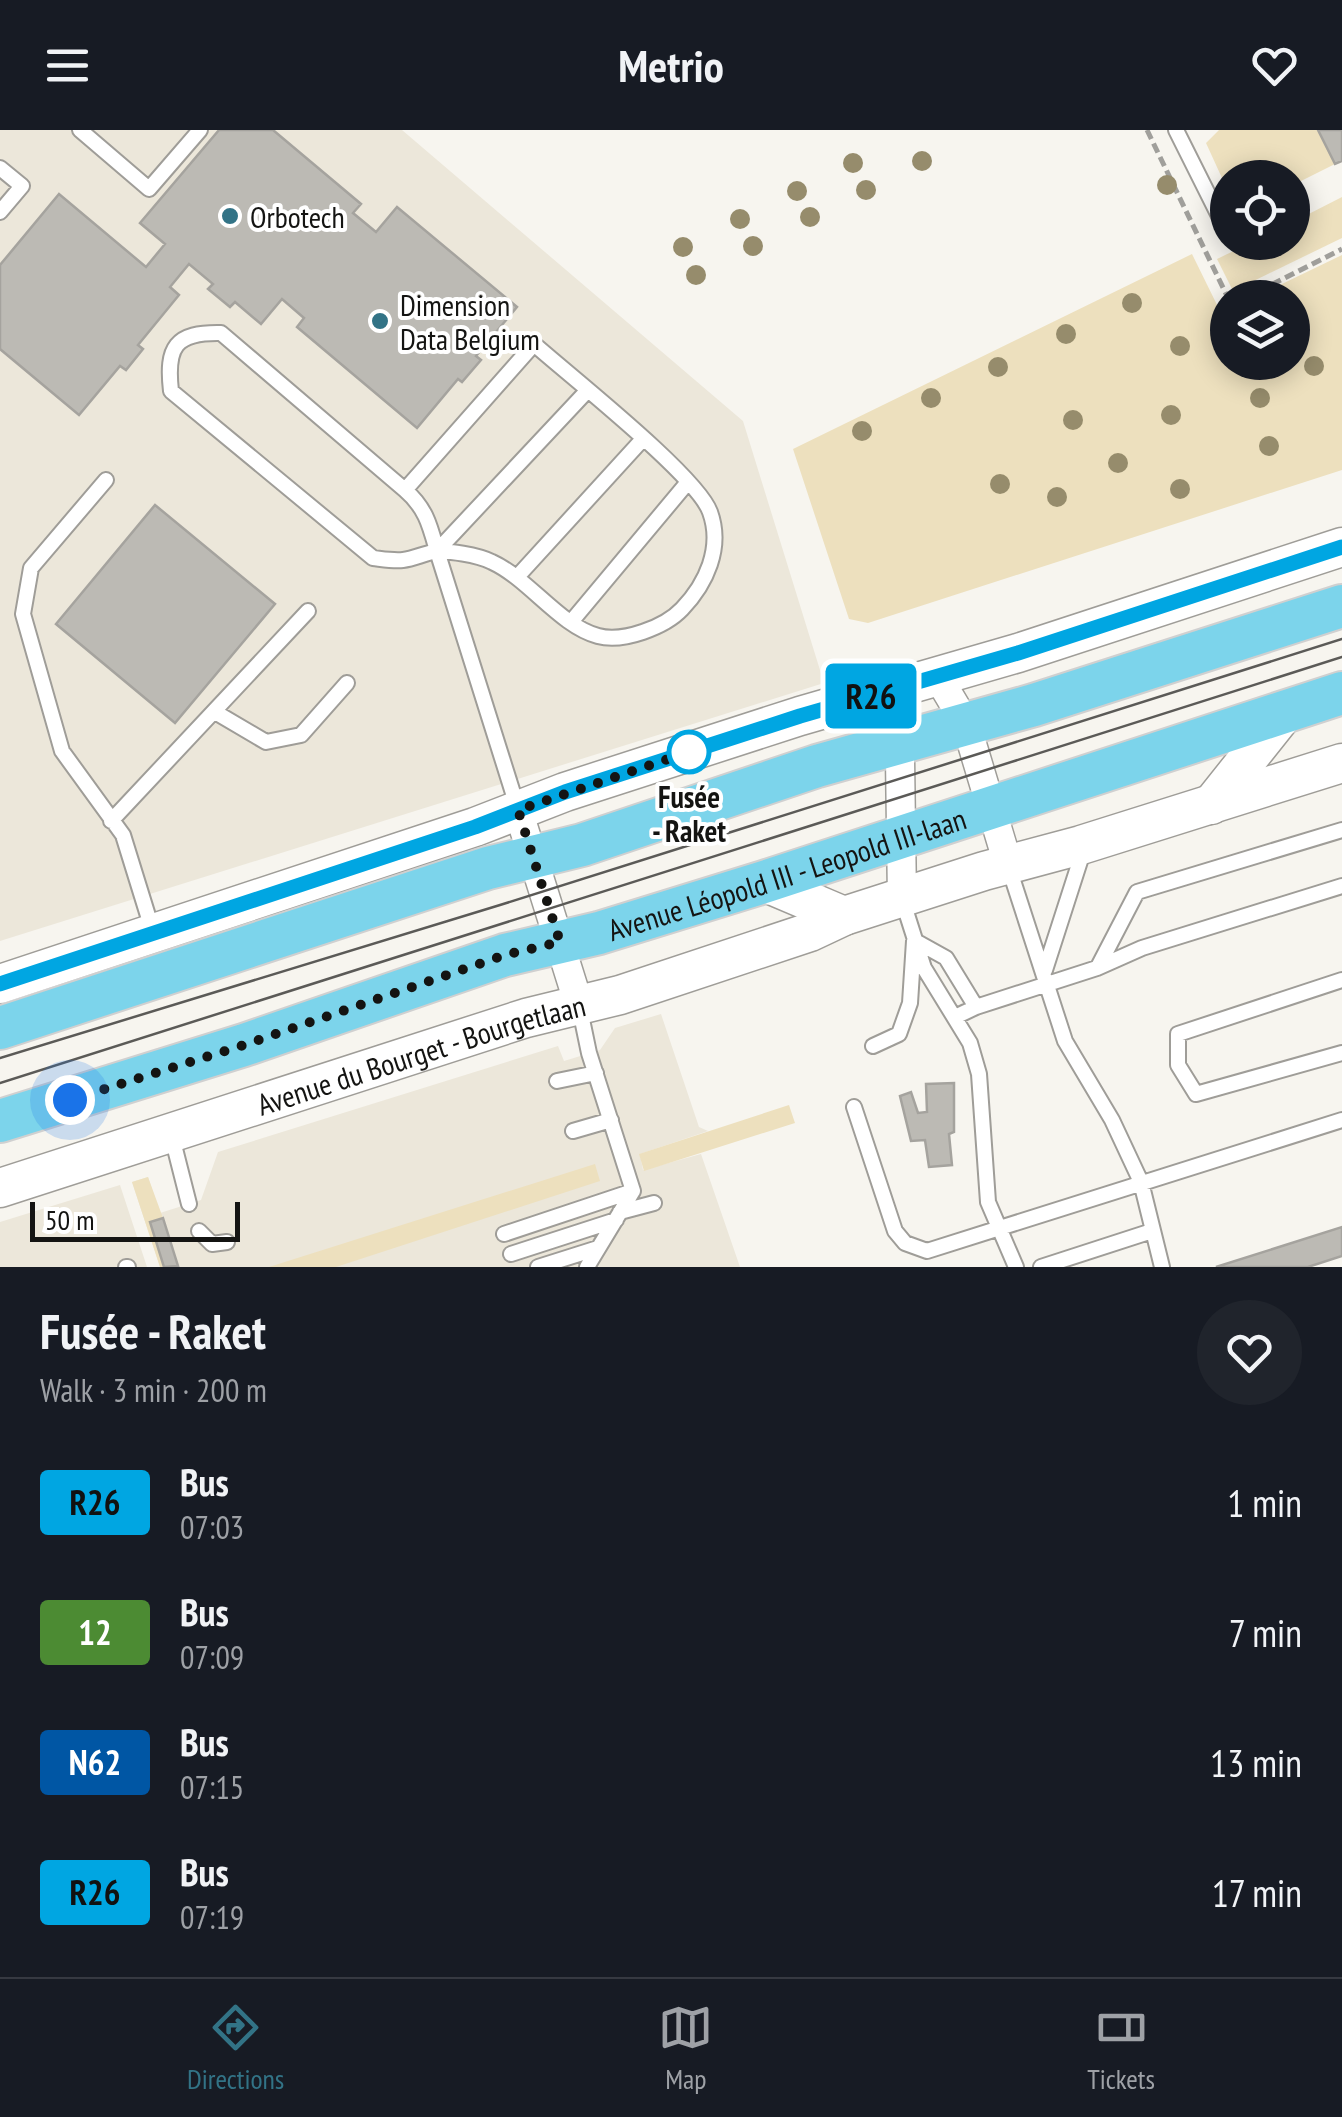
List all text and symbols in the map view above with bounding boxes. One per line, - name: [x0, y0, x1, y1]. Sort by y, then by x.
- text: Metrio: [618, 36, 724, 94]
- icon: menu: [40, 38, 95, 93]
- icon: heart: [1247, 38, 1302, 93]
- map controls: [1210, 160, 1310, 380]
- button: locate: [1210, 160, 1310, 260]
- place label: Orbotech: [250, 197, 345, 236]
- marker: Orbotech: [219, 205, 241, 227]
- button: layers: [1210, 280, 1310, 380]
- place label: Dimension Data Belgium: [400, 285, 540, 358]
- marker: Dimension Data Belgium: [369, 310, 391, 332]
- line badge: R26: [814, 664, 928, 728]
- text: R26: [845, 673, 897, 719]
- marker: Fusée - Raket: [668, 731, 710, 773]
- place label: Fusée - Raket: [652, 777, 726, 850]
- street label: Avenue Léopold III - Leopold III-laan: [603, 798, 971, 949]
- street label: Avenue du Bourget - Bourgetlaan: [252, 985, 589, 1123]
- your location: [45, 1075, 95, 1125]
- scale bar: [30, 1197, 240, 1242]
- text: 50 m: [45, 1201, 94, 1238]
- text: Fusée - Raket: [40, 1300, 266, 1362]
- button: heart: [1197, 1300, 1302, 1405]
- text: Walk · 3 min · 200 m: [40, 1369, 267, 1411]
- text: Bus: [180, 1457, 229, 1506]
- text: 1 min: [1227, 1478, 1302, 1527]
- text: R26: [69, 1479, 121, 1525]
- text: 07:03: [180, 1506, 244, 1548]
- text: Bus: [180, 1587, 229, 1636]
- text: 7 min: [1229, 1608, 1302, 1657]
- text: 12: [78, 1609, 112, 1655]
- text: 07:09: [180, 1636, 244, 1678]
- text: Bus: [180, 1717, 229, 1766]
- text: 13 min: [1210, 1738, 1302, 1787]
- text: N62: [69, 1739, 121, 1785]
- text: 07:15: [180, 1766, 244, 1808]
- text: Bus: [180, 1847, 229, 1896]
- text: 17 min: [1212, 1868, 1302, 1917]
- text: R26: [69, 1869, 121, 1915]
- text: 07:19: [180, 1896, 244, 1938]
- tab: Directions: [187, 2000, 284, 2097]
- tab: Map: [658, 2000, 713, 2097]
- tab: Tickets: [1087, 2000, 1155, 2097]

